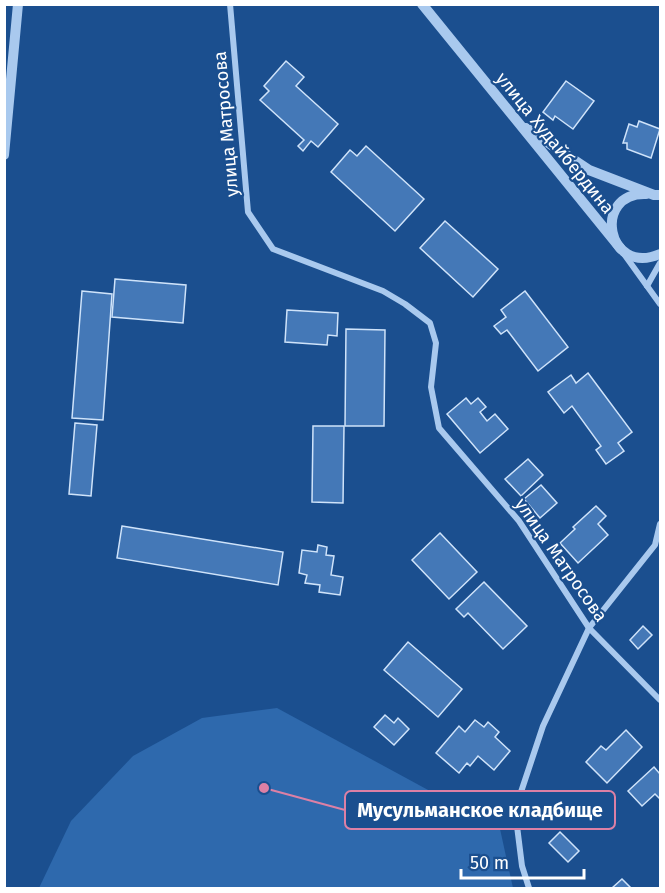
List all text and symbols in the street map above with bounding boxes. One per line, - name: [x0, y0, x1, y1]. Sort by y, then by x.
- street label: улица Матросова: [209, 50, 243, 198]
- street label: улица Худайбердина: [491, 68, 619, 218]
- street label: улица Матросова: [510, 494, 612, 626]
- callout: Мусульманское кладбище: [345, 791, 615, 829]
- text: Мусульманское кладбище: [357, 798, 603, 822]
- scale bar: [461, 842, 584, 880]
- text: 50 m: [470, 852, 509, 874]

